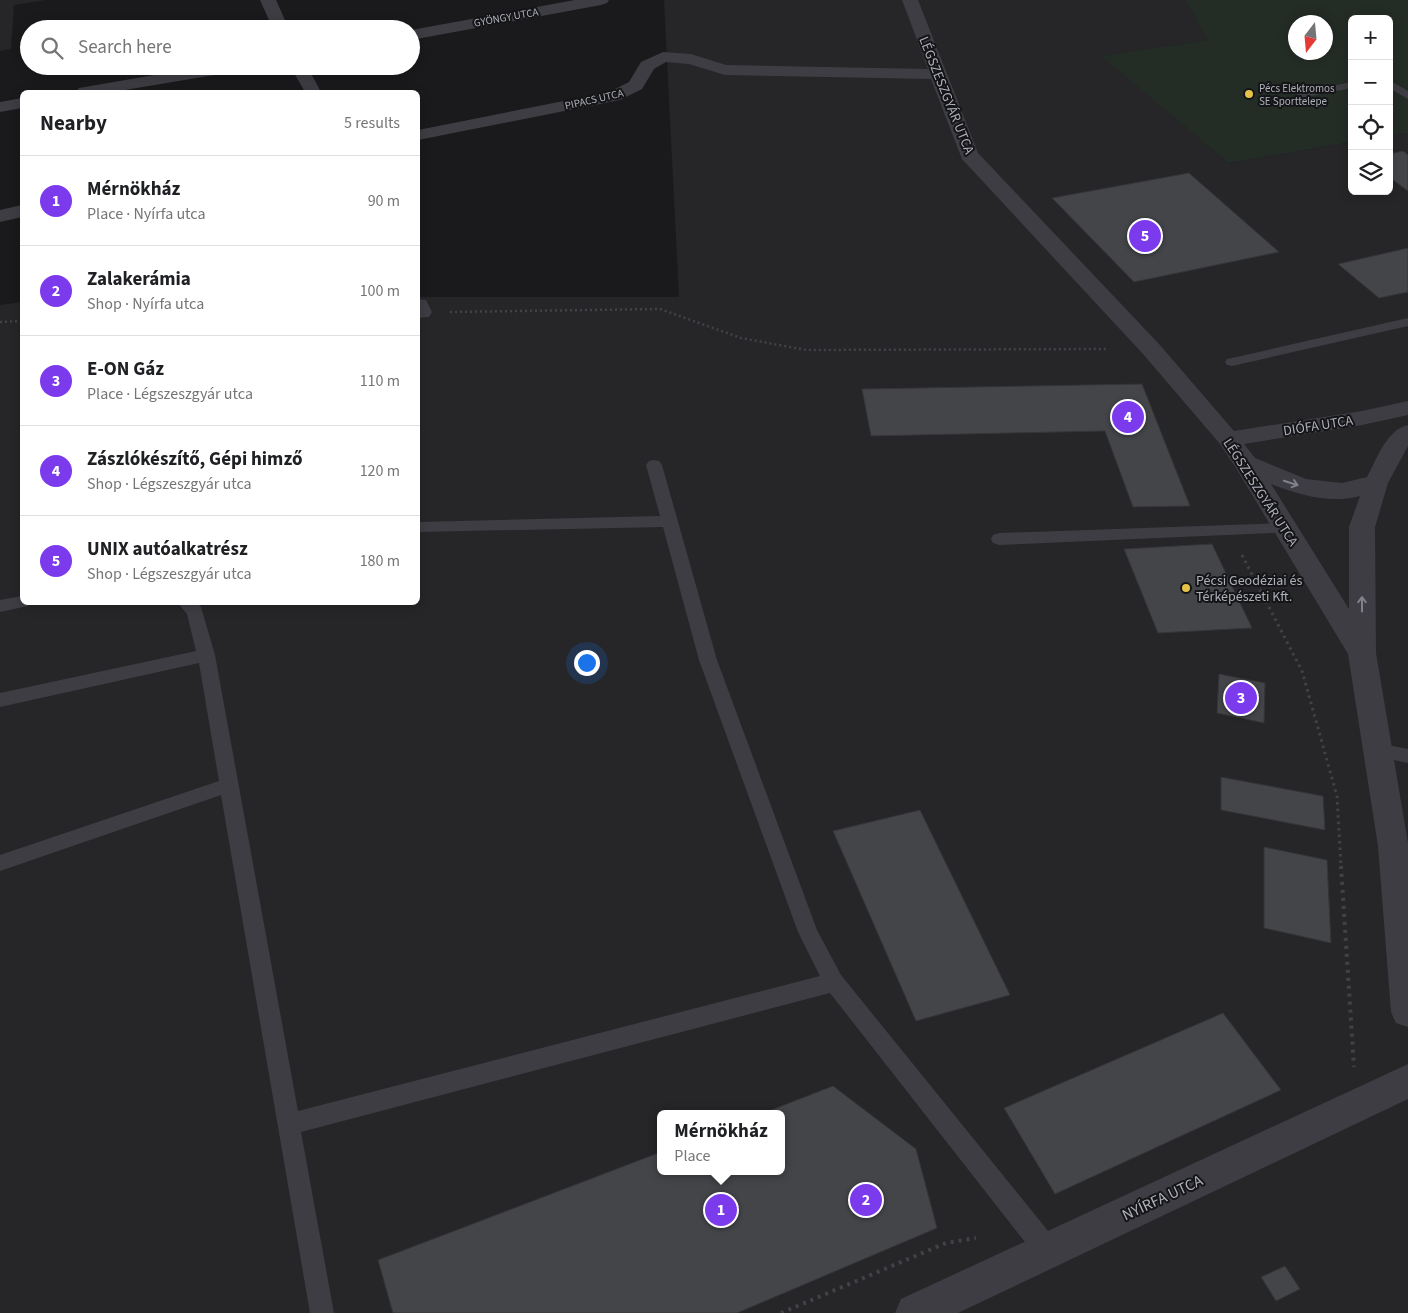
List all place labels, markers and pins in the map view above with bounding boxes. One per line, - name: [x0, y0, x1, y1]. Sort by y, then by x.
- place label: Pécs Elektromos SE Sporttelepe: [1259, 81, 1335, 109]
- marker: Pécs Elektromos SE Sporttelepe: [1243, 88, 1255, 100]
- pin: 5: [1129, 217, 1161, 255]
- pin: 4: [1112, 398, 1144, 436]
- place label: Pécsi Geodéziai és Térképészeti Kft.: [1196, 571, 1303, 607]
- marker: Pécsi Geodéziai és Térképészeti Kft.: [1180, 582, 1192, 594]
- pin: 3: [1225, 679, 1257, 717]
- pin: 2: [850, 1181, 882, 1219]
- pin: 1: [705, 1191, 737, 1229]

